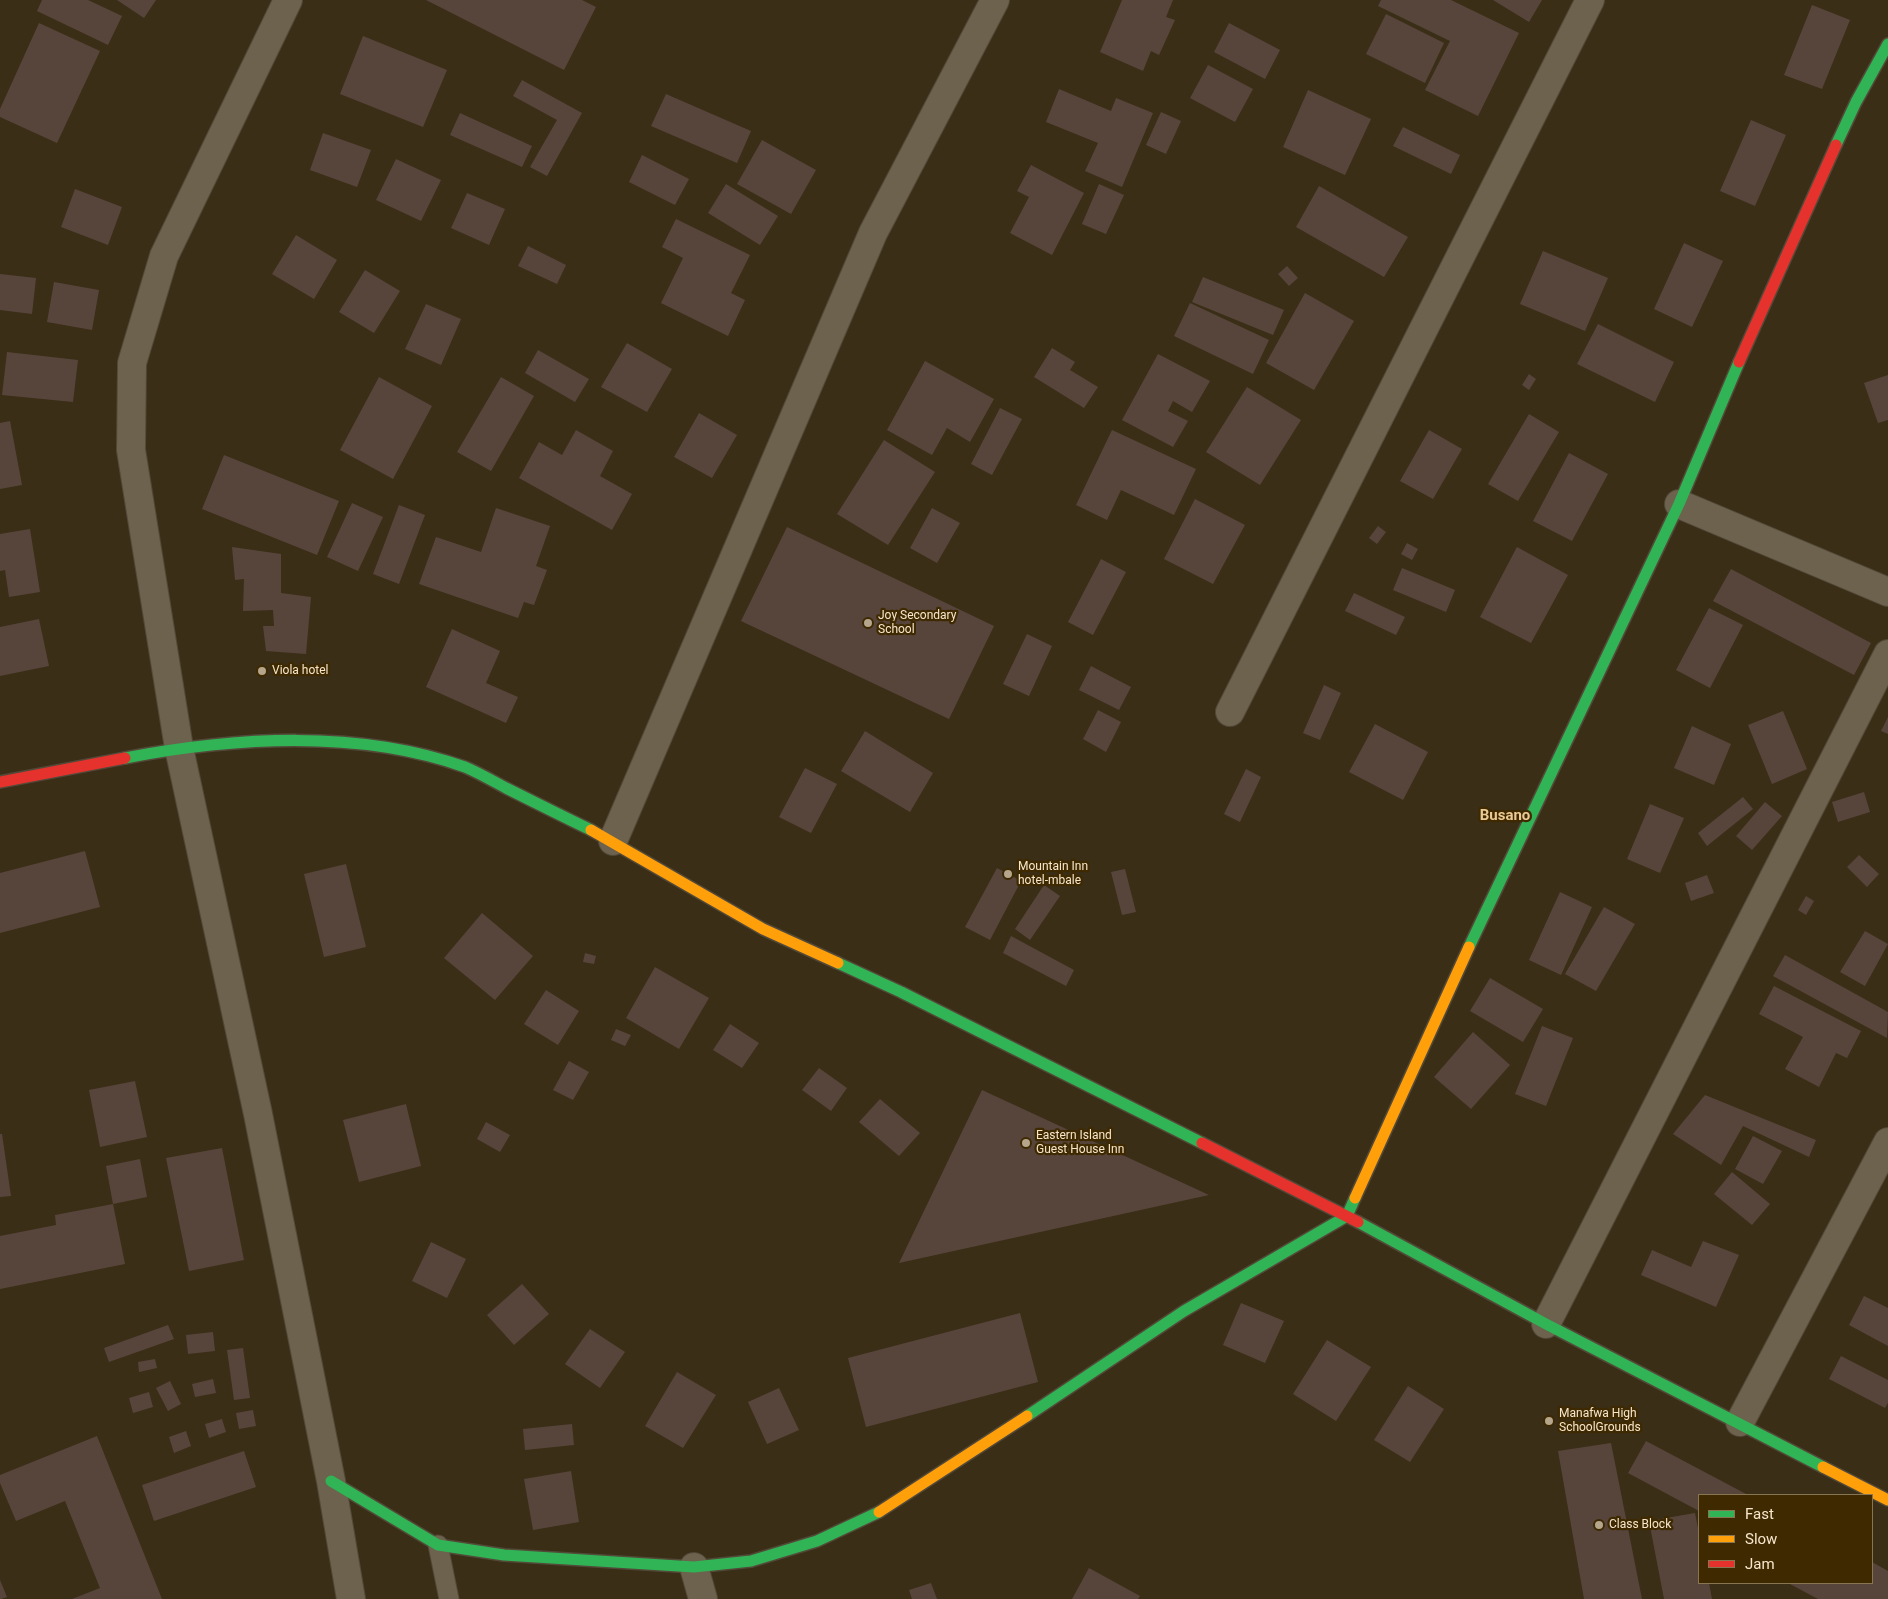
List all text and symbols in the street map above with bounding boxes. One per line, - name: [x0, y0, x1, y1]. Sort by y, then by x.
- place label: Joy Secondary School: [878, 609, 956, 637]
- marker: Joy Secondary School: [862, 617, 874, 629]
- place label: Viola hotel: [272, 664, 328, 678]
- marker: Viola hotel: [256, 665, 268, 677]
- district label: Busano: [1480, 807, 1530, 825]
- place label: Mountain Inn hotel-mbale: [1018, 860, 1088, 888]
- marker: Mountain Inn hotel-mbale: [1002, 868, 1014, 880]
- place label: Eastern Island Guest House Inn: [1036, 1129, 1124, 1157]
- marker: Eastern Island Guest House Inn: [1020, 1137, 1032, 1149]
- place label: Manafwa High SchoolGrounds: [1559, 1407, 1641, 1435]
- marker: Manafwa High SchoolGrounds: [1543, 1415, 1555, 1427]
- legend: [1698, 1494, 1873, 1584]
- text: Fast: [1745, 1505, 1774, 1523]
- place label: Class Block: [1609, 1518, 1671, 1532]
- marker: Class Block: [1593, 1519, 1605, 1531]
- text: Slow: [1745, 1530, 1777, 1548]
- text: Jam: [1745, 1555, 1775, 1573]

